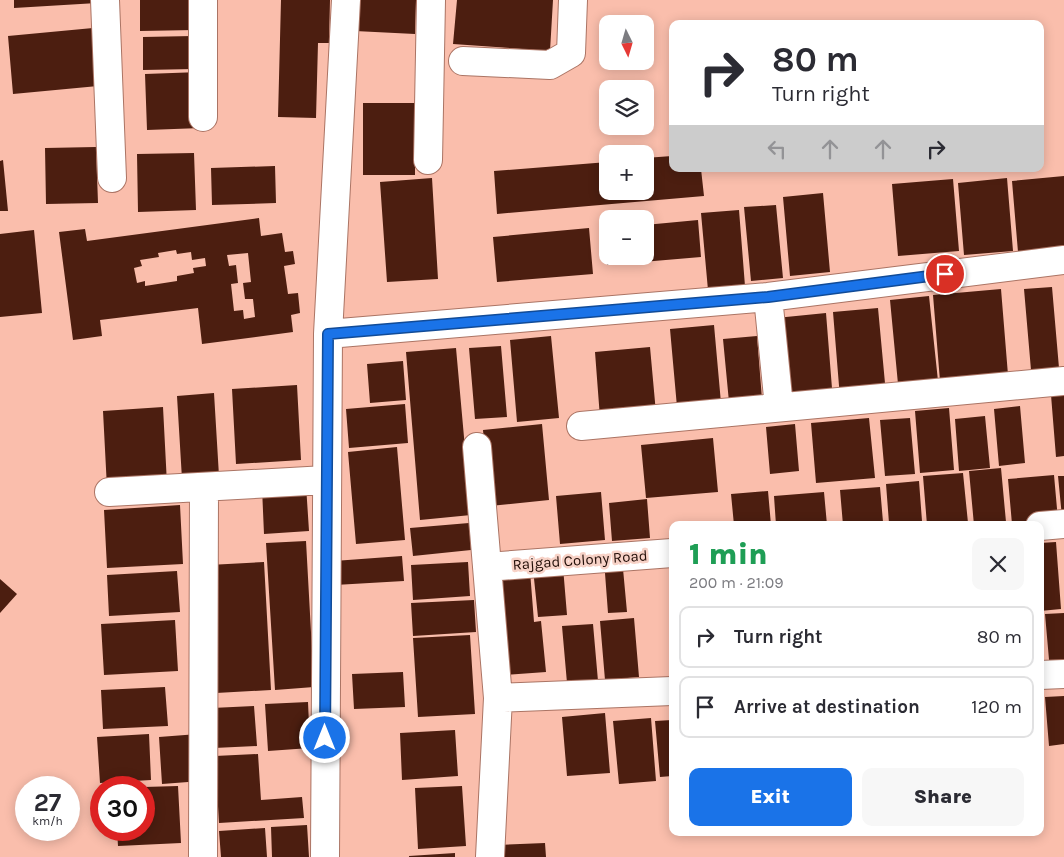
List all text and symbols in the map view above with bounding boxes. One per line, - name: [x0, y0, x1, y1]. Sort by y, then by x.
- north arrow: [599, 15, 654, 70]
- map controls: [599, 15, 654, 265]
- text: 80 m: [772, 39, 859, 80]
- icon: right: [689, 40, 754, 105]
- button: layers: [599, 80, 654, 135]
- text: Turn right: [772, 81, 870, 107]
- icon: left: [763, 135, 791, 163]
- icon: ahead: [816, 135, 844, 163]
- icon: ahead: [869, 135, 897, 163]
- icon: right: [922, 135, 950, 163]
- button: +: [599, 145, 654, 200]
- button: −: [599, 210, 654, 265]
- pin: [924, 253, 966, 295]
- icon: arrive: [931, 260, 959, 288]
- text: 1 min: [689, 536, 768, 572]
- button: close: [972, 538, 1024, 590]
- street label: Rajgad Colony Road: [512, 546, 648, 574]
- text: 200 m · 21:09: [689, 573, 784, 592]
- icon: right: [691, 623, 719, 651]
- text: Turn right: [734, 626, 823, 648]
- text: 80 m: [977, 626, 1022, 648]
- icon: arrive: [691, 693, 719, 721]
- text: Arrive at destination: [734, 696, 920, 718]
- text: 120 m: [971, 696, 1022, 718]
- position arrow: [298, 711, 350, 763]
- button: Exit: [689, 768, 852, 826]
- button: Share: [862, 768, 1024, 826]
- speed limit sign: 30: [90, 776, 155, 841]
- text: 27: [34, 788, 61, 817]
- text: km/h: [32, 814, 63, 828]

